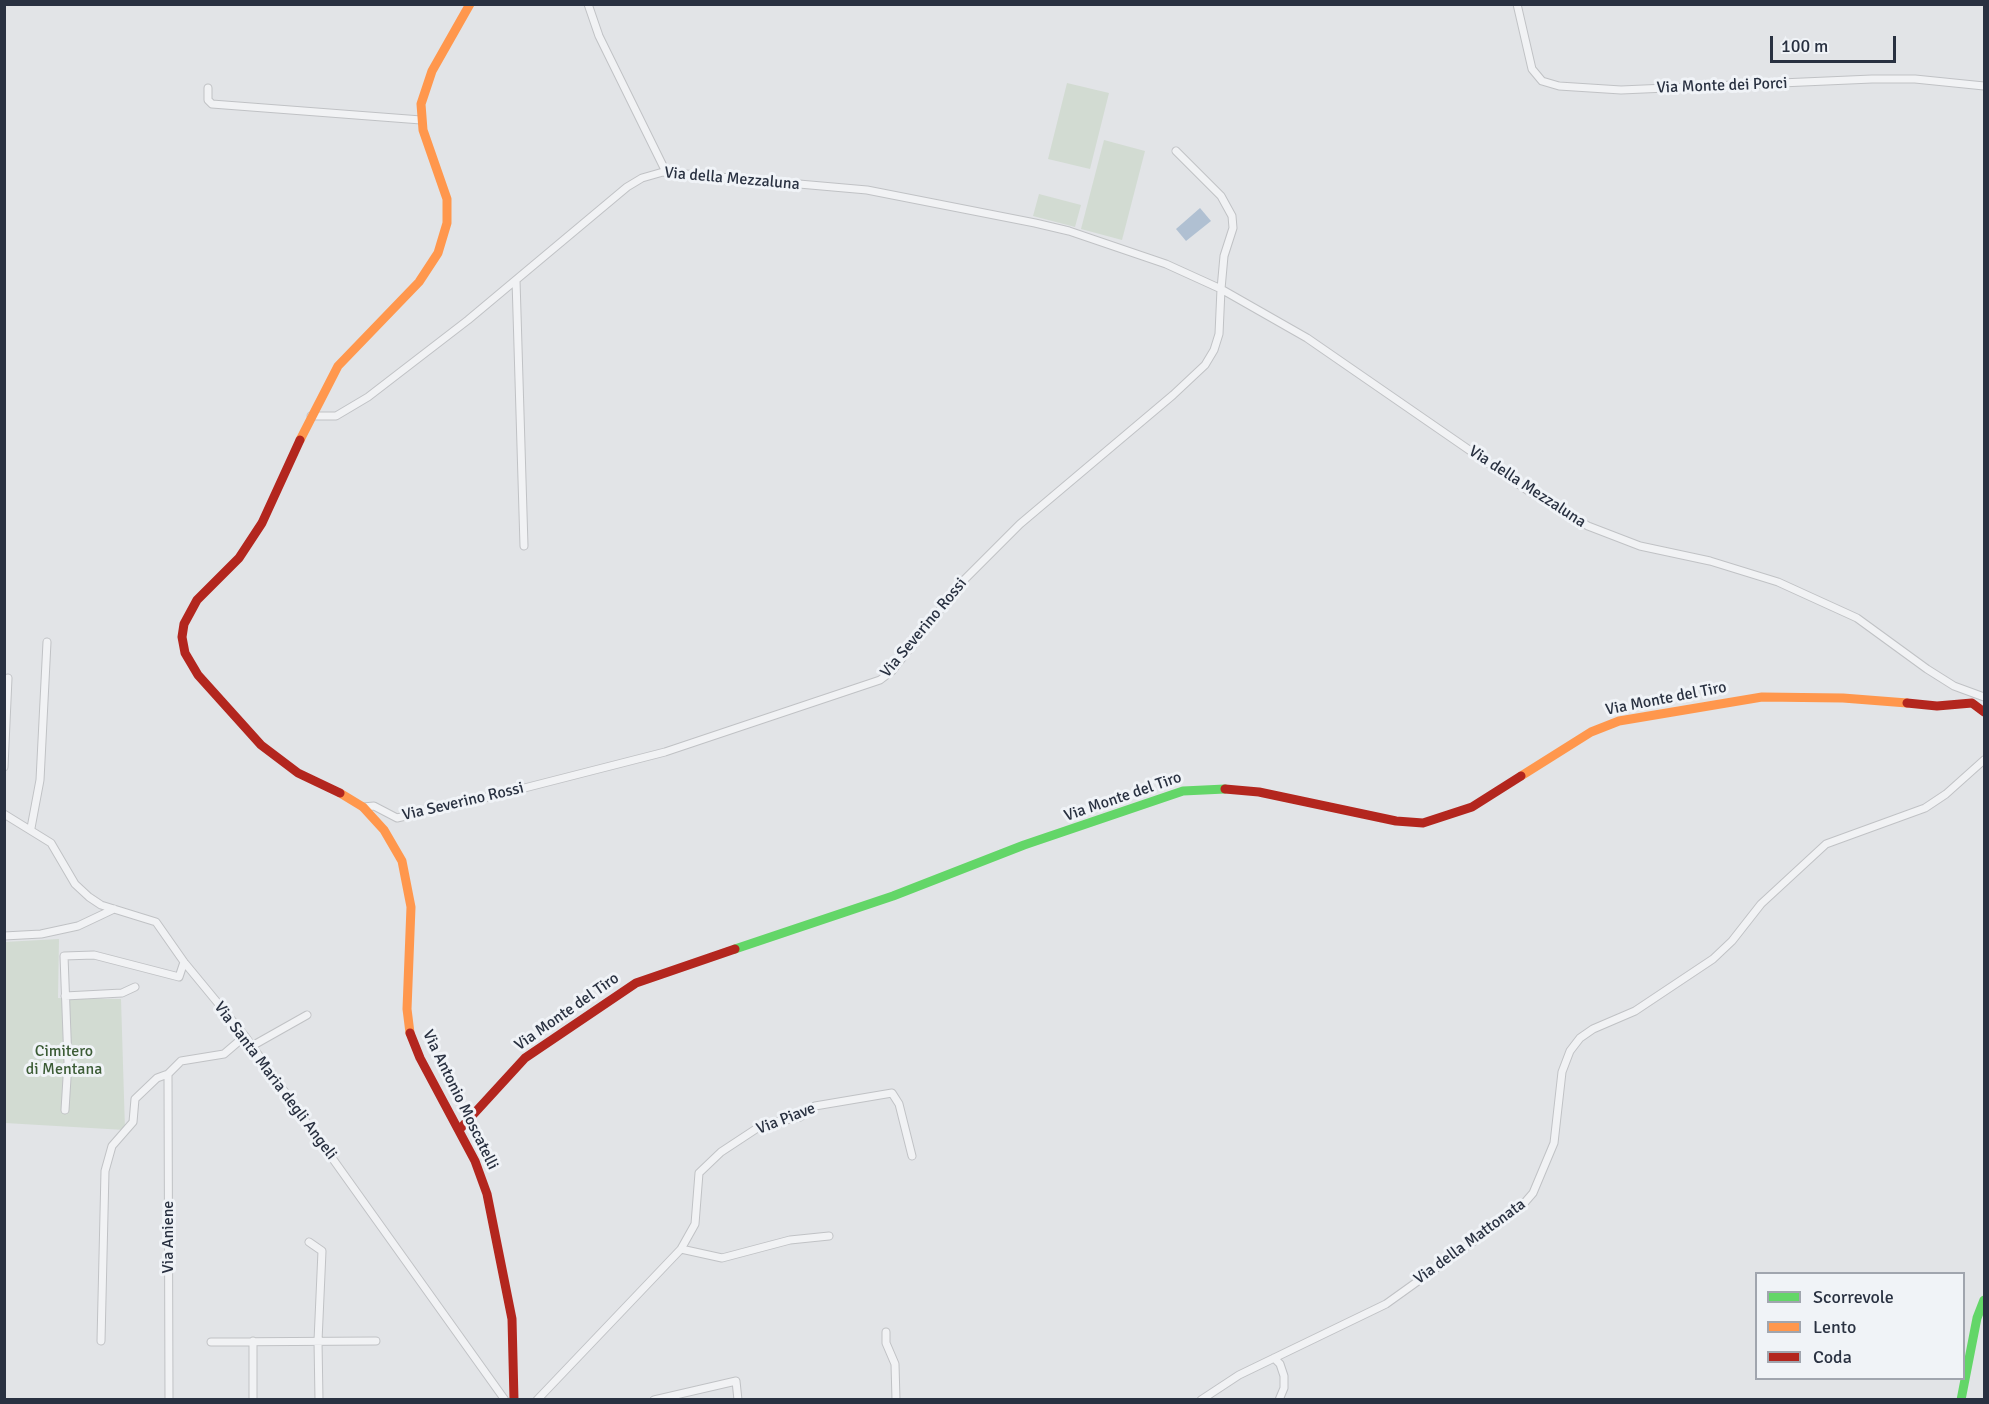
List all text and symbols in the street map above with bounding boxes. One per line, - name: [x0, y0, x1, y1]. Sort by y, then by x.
- scale bar: [1773, 24, 1899, 62]
- text: 100 m: [1781, 35, 1828, 57]
- street label: Via Monte dei Porci: [1656, 74, 1788, 98]
- street label: Via della Mezzaluna: [663, 164, 801, 194]
- street label: Via della Mezzaluna: [1465, 442, 1589, 532]
- street label: Via Severino Rossi: [877, 574, 971, 682]
- street label: Via Monte del Tiro: [1604, 678, 1728, 720]
- street label: Via Monte del Tiro: [1062, 768, 1184, 826]
- street label: Via Severino Rossi: [400, 779, 526, 825]
- street label: Via Monte del Tiro: [511, 969, 623, 1055]
- street label: Via Santa Maria degli Angeli: [209, 998, 341, 1164]
- street label: Via Antonio Moscatelli: [418, 1027, 502, 1173]
- park label: Cimitero di Mentana: [26, 1042, 102, 1080]
- street label: Via Piave: [754, 1099, 818, 1139]
- street label: Via della Mattonata: [1410, 1195, 1530, 1289]
- street label: Via Aniene: [159, 1201, 179, 1273]
- legend: [1755, 1272, 1965, 1380]
- text: Scorrevole: [1813, 1286, 1894, 1308]
- text: Lento: [1813, 1316, 1856, 1338]
- text: Coda: [1813, 1346, 1852, 1368]

